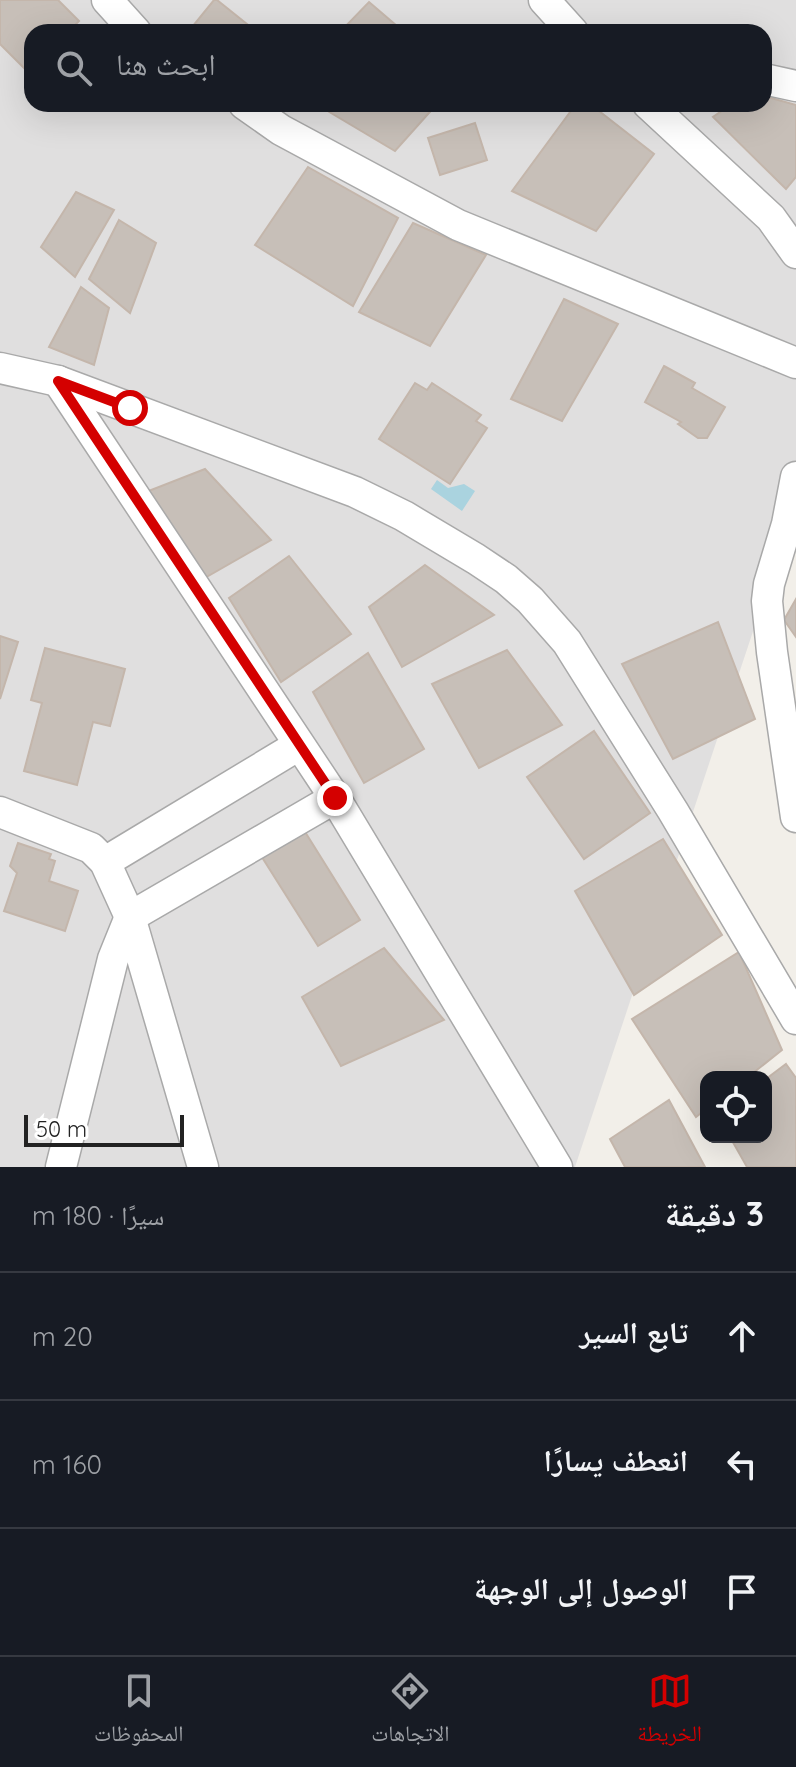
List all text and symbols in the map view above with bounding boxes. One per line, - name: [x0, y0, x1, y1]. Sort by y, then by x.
- search box: [24, 24, 772, 112]
- text: ابحث هنا: [116, 45, 216, 83]
- icon: search: [52, 46, 96, 90]
- route start: [112, 390, 148, 426]
- route end: [317, 780, 353, 816]
- map controls: [700, 1071, 772, 1143]
- button: locate: [700, 1071, 772, 1143]
- scale bar: [24, 1111, 184, 1147]
- text: 50 m: [36, 1115, 87, 1143]
- text: 3 دقيقة: [665, 1192, 764, 1235]
- text: سيرًا · 180 m: [32, 1199, 164, 1232]
- text: تابع السير: [580, 1313, 688, 1351]
- icon: ahead: [720, 1314, 764, 1358]
- text: 20 m: [32, 1320, 93, 1353]
- text: انعطف يسارًا: [544, 1441, 688, 1479]
- icon: left: [720, 1442, 764, 1486]
- text: 160 m: [32, 1448, 102, 1481]
- text: الوصول إلى الوجهة: [474, 1569, 688, 1607]
- icon: arrive: [720, 1570, 764, 1614]
- tab: المحفوظات: [94, 1669, 183, 1755]
- tab: الاتجاهات: [371, 1669, 449, 1755]
- tab: الخريطة: [637, 1669, 702, 1755]

